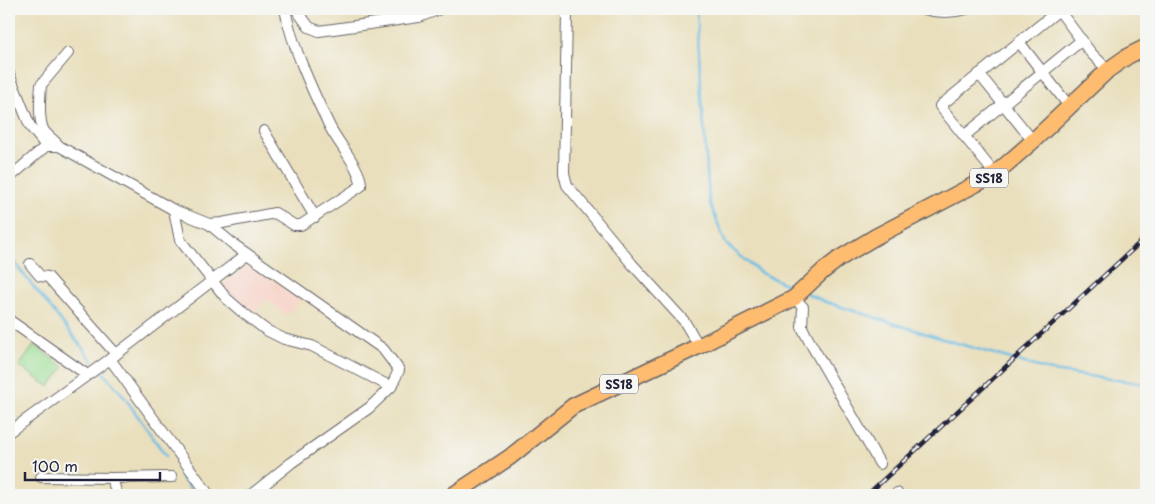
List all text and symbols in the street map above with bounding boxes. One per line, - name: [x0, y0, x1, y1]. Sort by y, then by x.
- road number: SS18: [970, 168, 1008, 188]
- road number: SS18: [600, 374, 638, 394]
- scale bar: [25, 449, 160, 481]
- text: 100 m: [32, 454, 78, 477]

